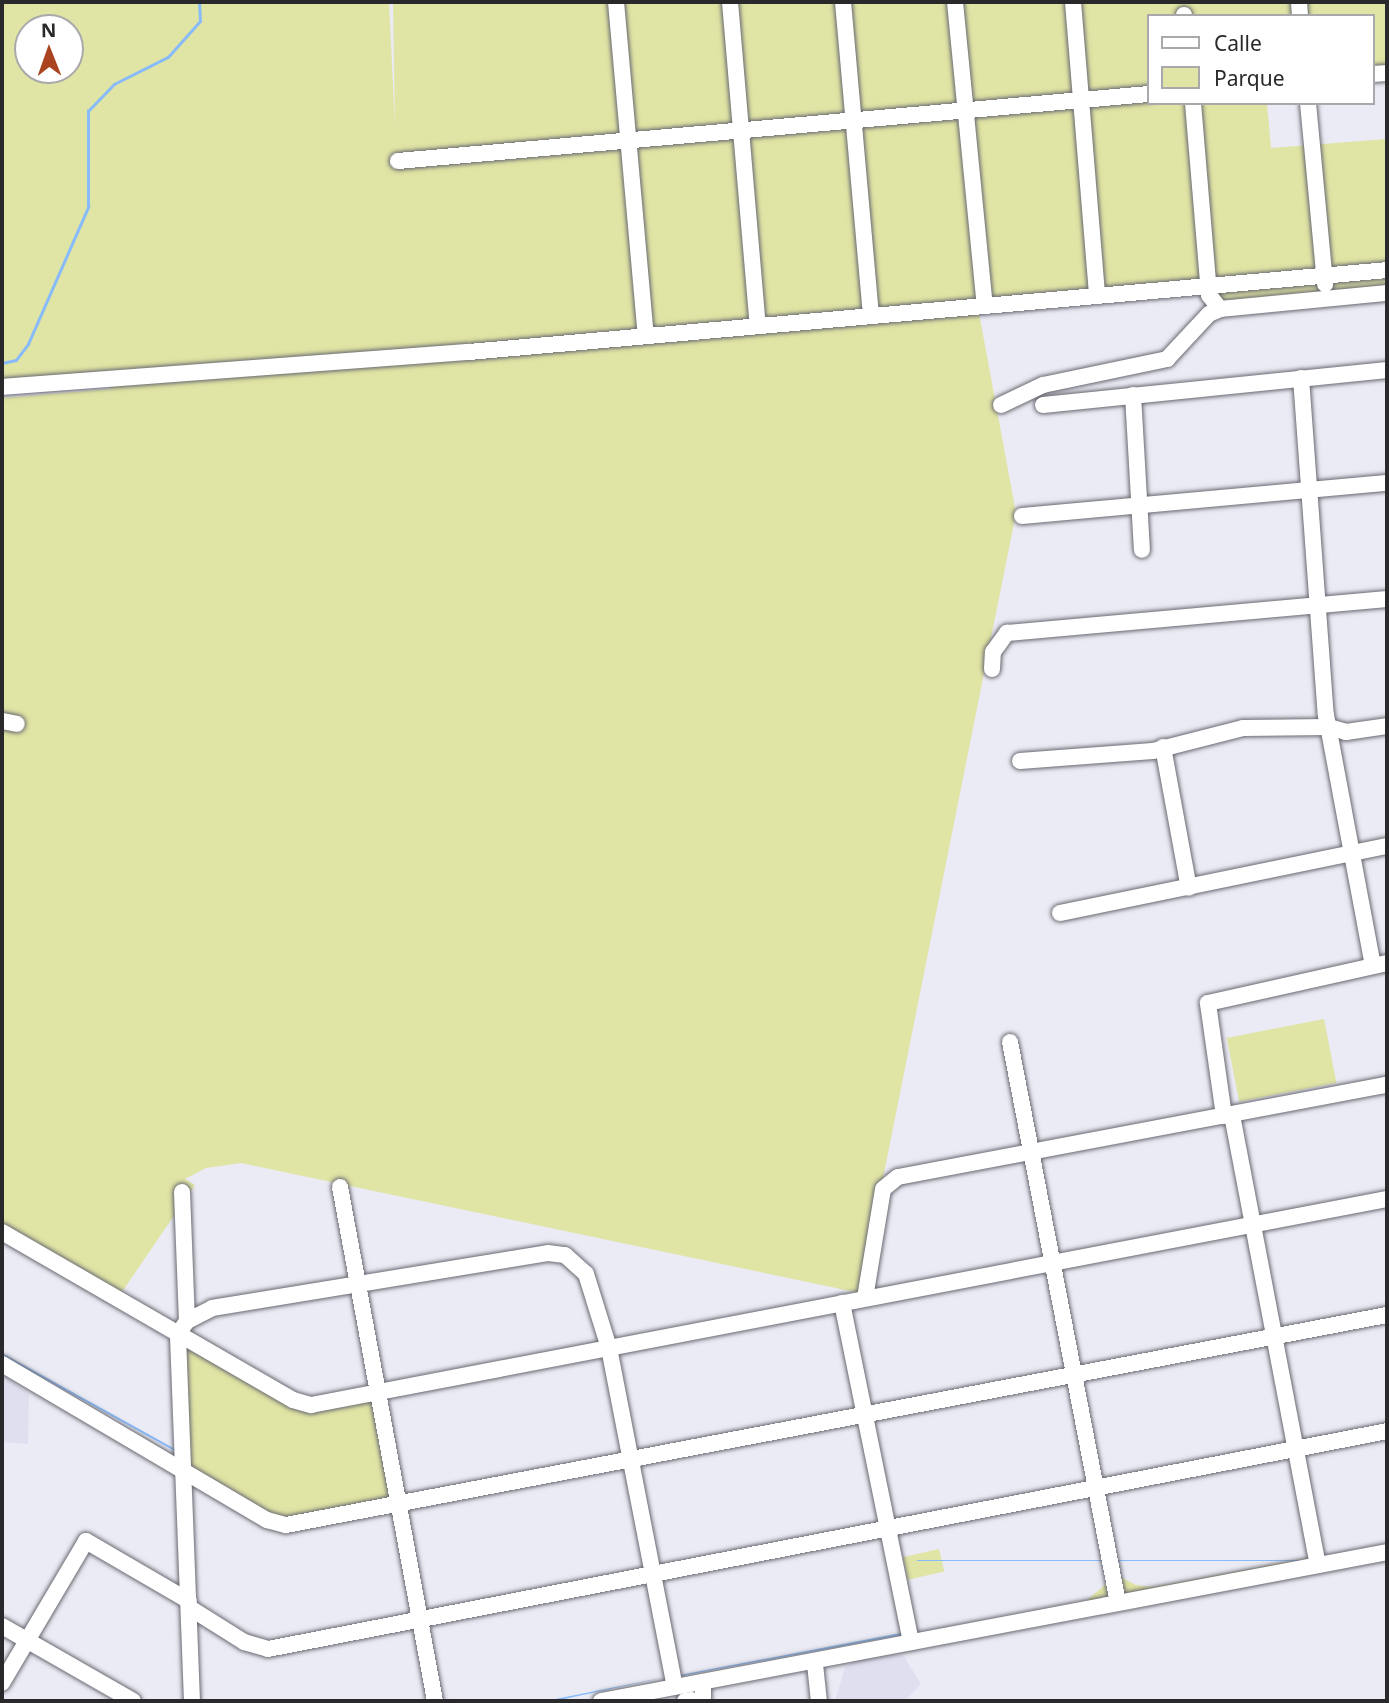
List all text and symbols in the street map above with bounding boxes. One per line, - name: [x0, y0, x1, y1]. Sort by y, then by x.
- north arrow: [14, 14, 84, 84]
- legend: [1148, 14, 1375, 105]
- text: N: [41, 17, 57, 43]
- text: Calle: [1214, 29, 1262, 57]
- text: Parque: [1214, 64, 1284, 92]

